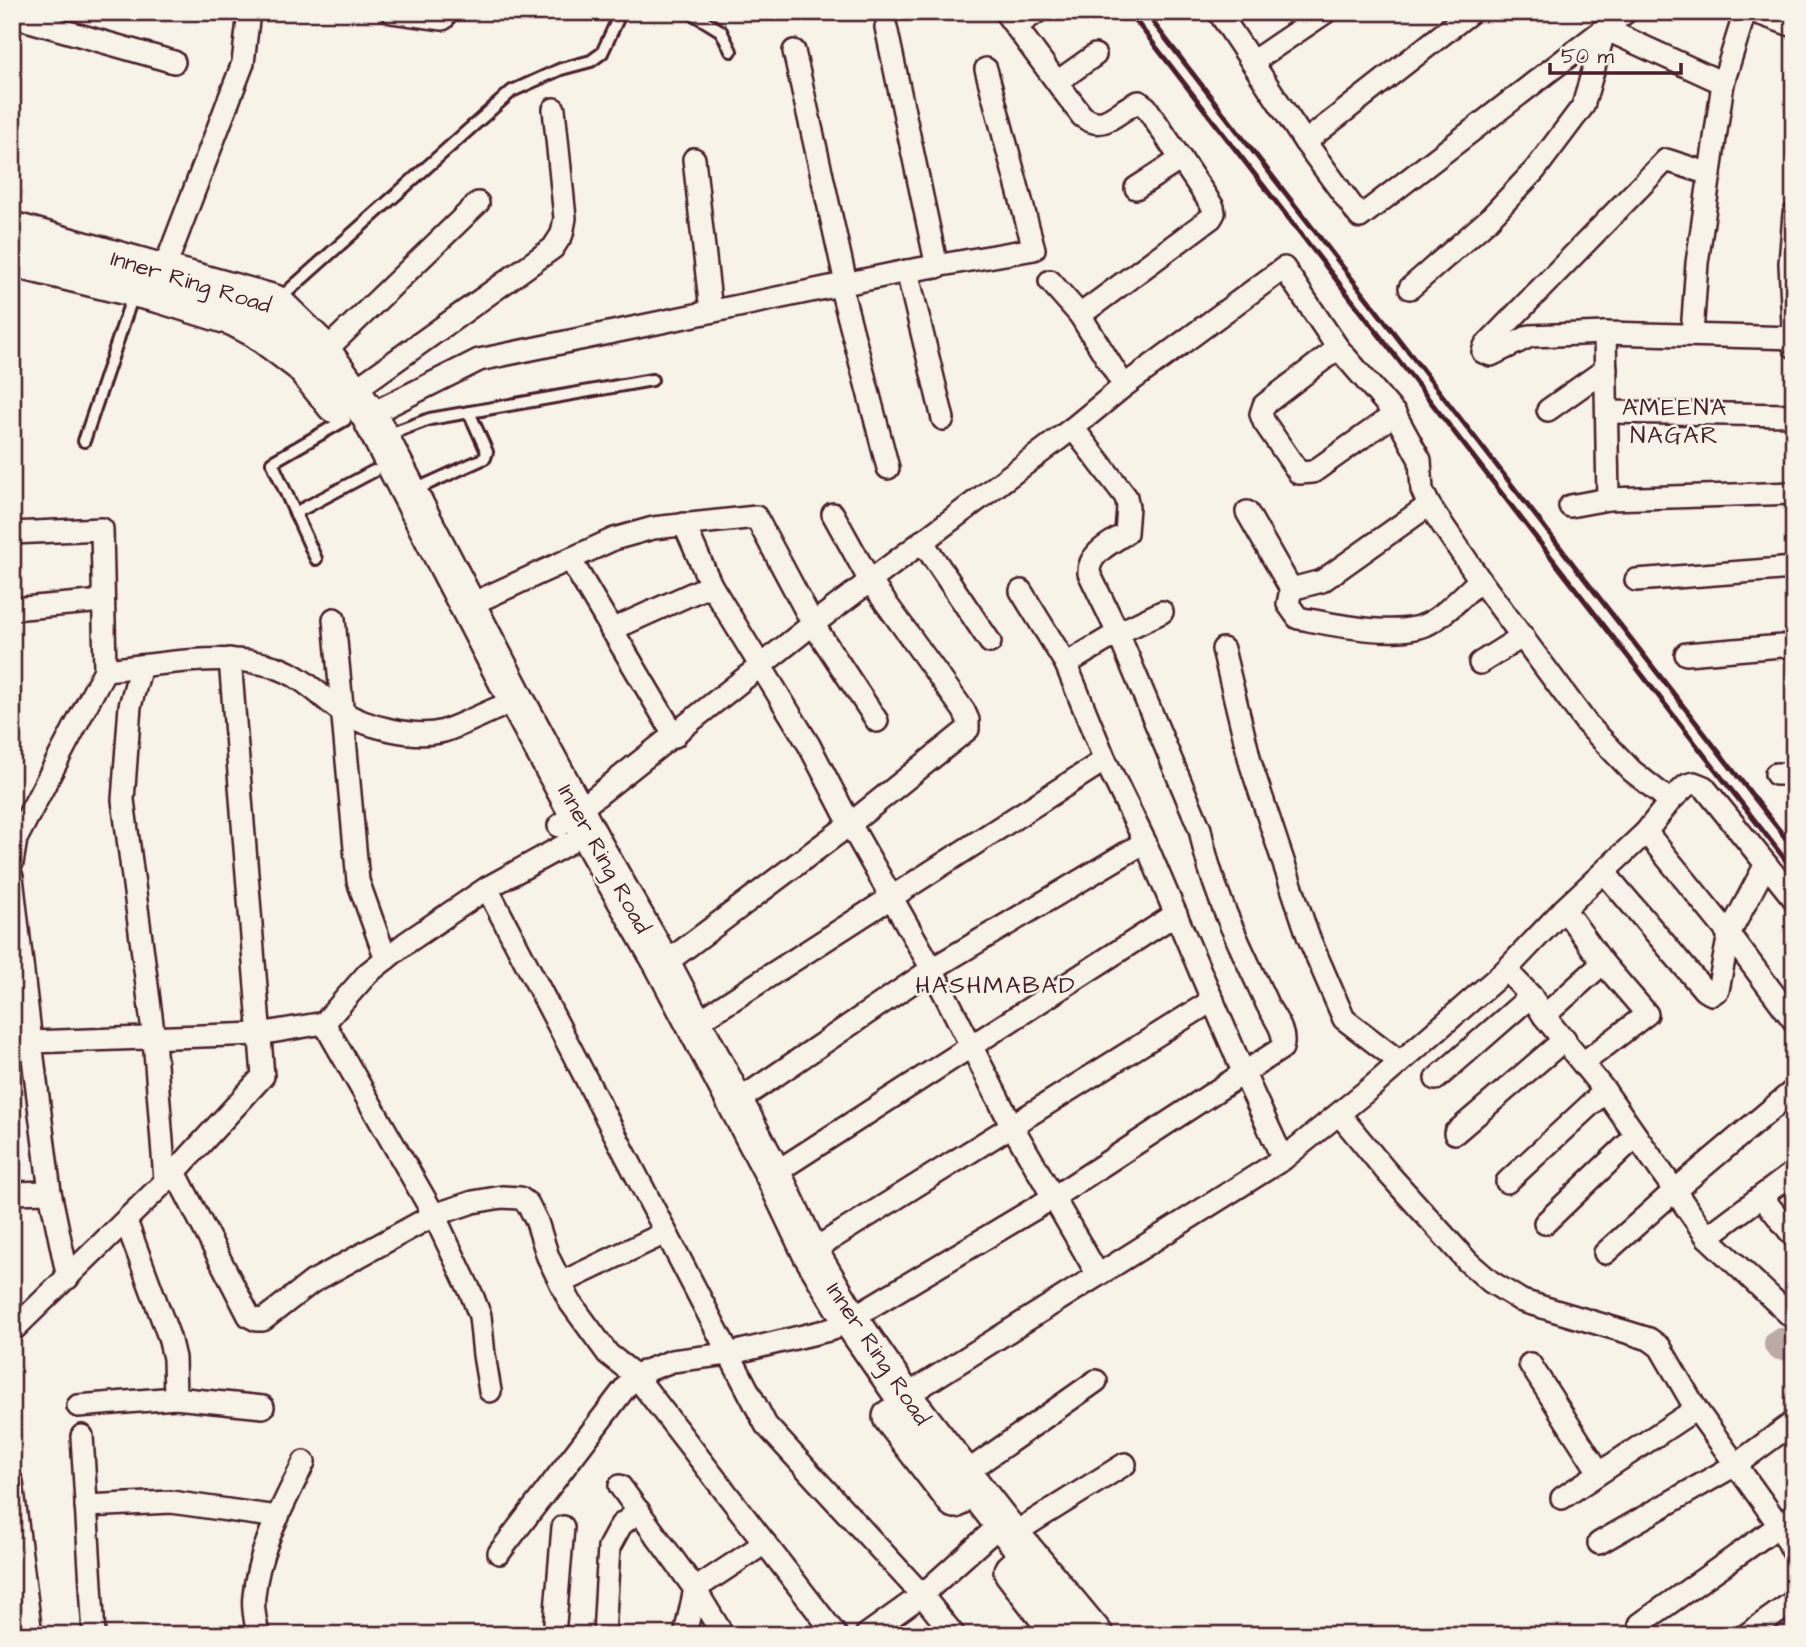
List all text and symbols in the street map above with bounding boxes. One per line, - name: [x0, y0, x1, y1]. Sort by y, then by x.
- scale bar: [1550, 32, 1682, 76]
- text: 50 m: [1561, 42, 1615, 71]
- street label: Inner Ring Road: [107, 242, 275, 323]
- district label: AMEENA NAGAR: [1622, 391, 1728, 453]
- street label: Inner Ring Road: [549, 779, 658, 940]
- district label: HASHMABAD: [915, 969, 1077, 1003]
- street label: Inner Ring Road: [817, 1276, 938, 1433]

